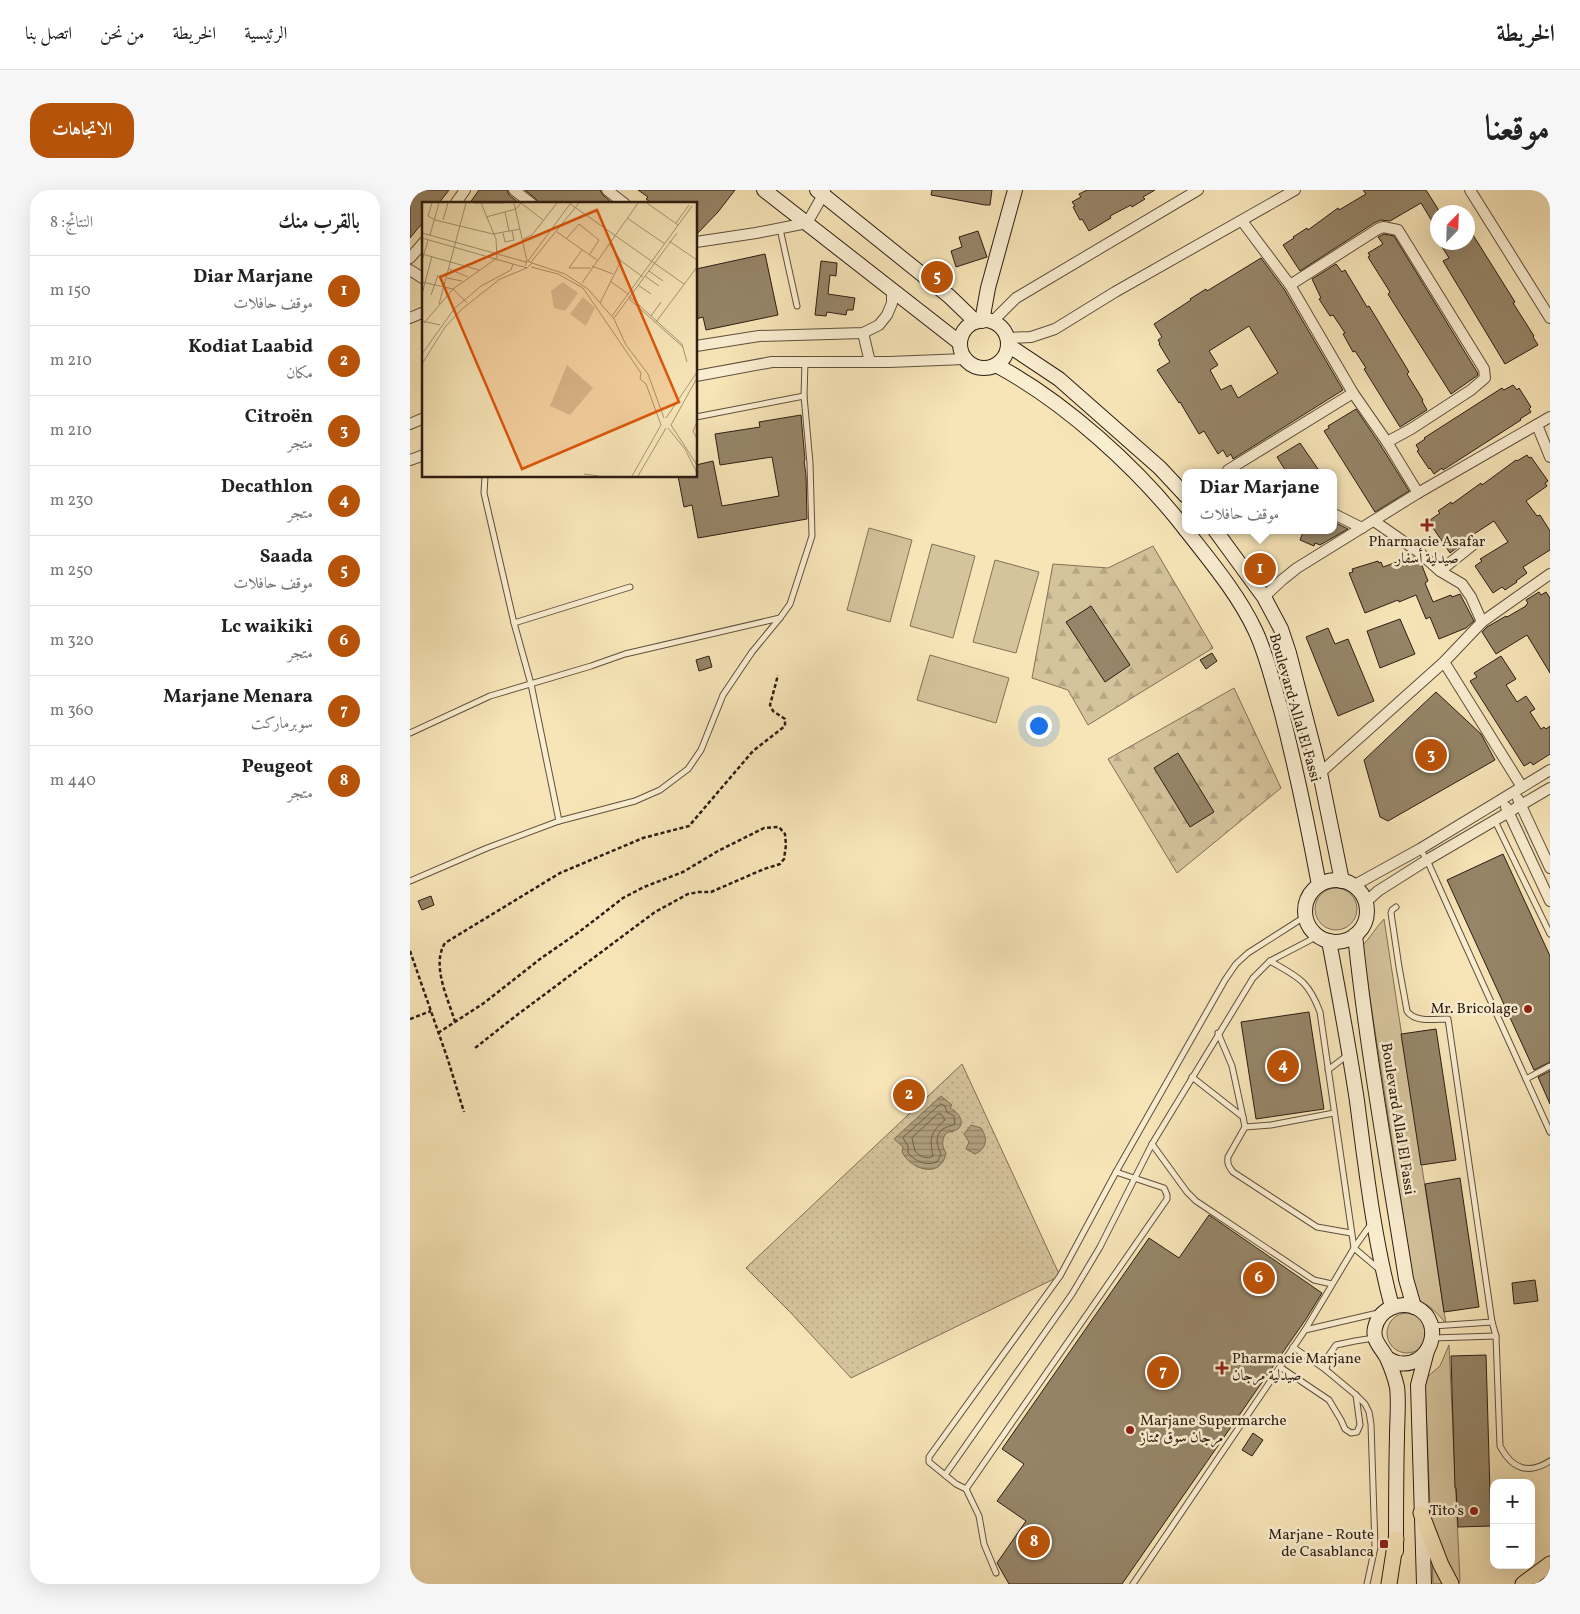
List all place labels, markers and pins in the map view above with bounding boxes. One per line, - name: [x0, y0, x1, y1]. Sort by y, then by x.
- pin: 5: [921, 258, 953, 296]
- marker: Pharmacie Asafar صيدلية أسفار: [1421, 519, 1433, 531]
- place label: Pharmacie Asafar صيدلية أسفار: [1369, 532, 1485, 570]
- pin: 1: [1244, 550, 1276, 588]
- pin: 3: [1415, 736, 1447, 774]
- place label: Mr. Bricolage: [1430, 999, 1518, 1020]
- marker: Mr. Bricolage: [1522, 1003, 1534, 1015]
- pin: 4: [1267, 1047, 1299, 1085]
- pin: 2: [893, 1076, 925, 1114]
- pin: 6: [1243, 1259, 1275, 1297]
- place label: Pharmacie Marjane صيدلية مرجان: [1232, 1349, 1361, 1387]
- pin: 7: [1147, 1353, 1179, 1391]
- marker: Pharmacie Marjane صيدلية مرجان: [1216, 1362, 1228, 1374]
- place label: Marjane Supermarche مرجان سوق ممتاز: [1138, 1411, 1287, 1449]
- marker: Marjane Supermarche مرجان سوق ممتاز: [1124, 1424, 1136, 1436]
- place label: Tito's: [1430, 1501, 1464, 1522]
- marker: Tito's: [1468, 1505, 1480, 1517]
- pin: 8: [1018, 1523, 1050, 1561]
- place label: Marjane - Route de Casablanca: [1268, 1525, 1374, 1563]
- marker: Marjane - Route de Casablanca: [1378, 1538, 1390, 1550]

